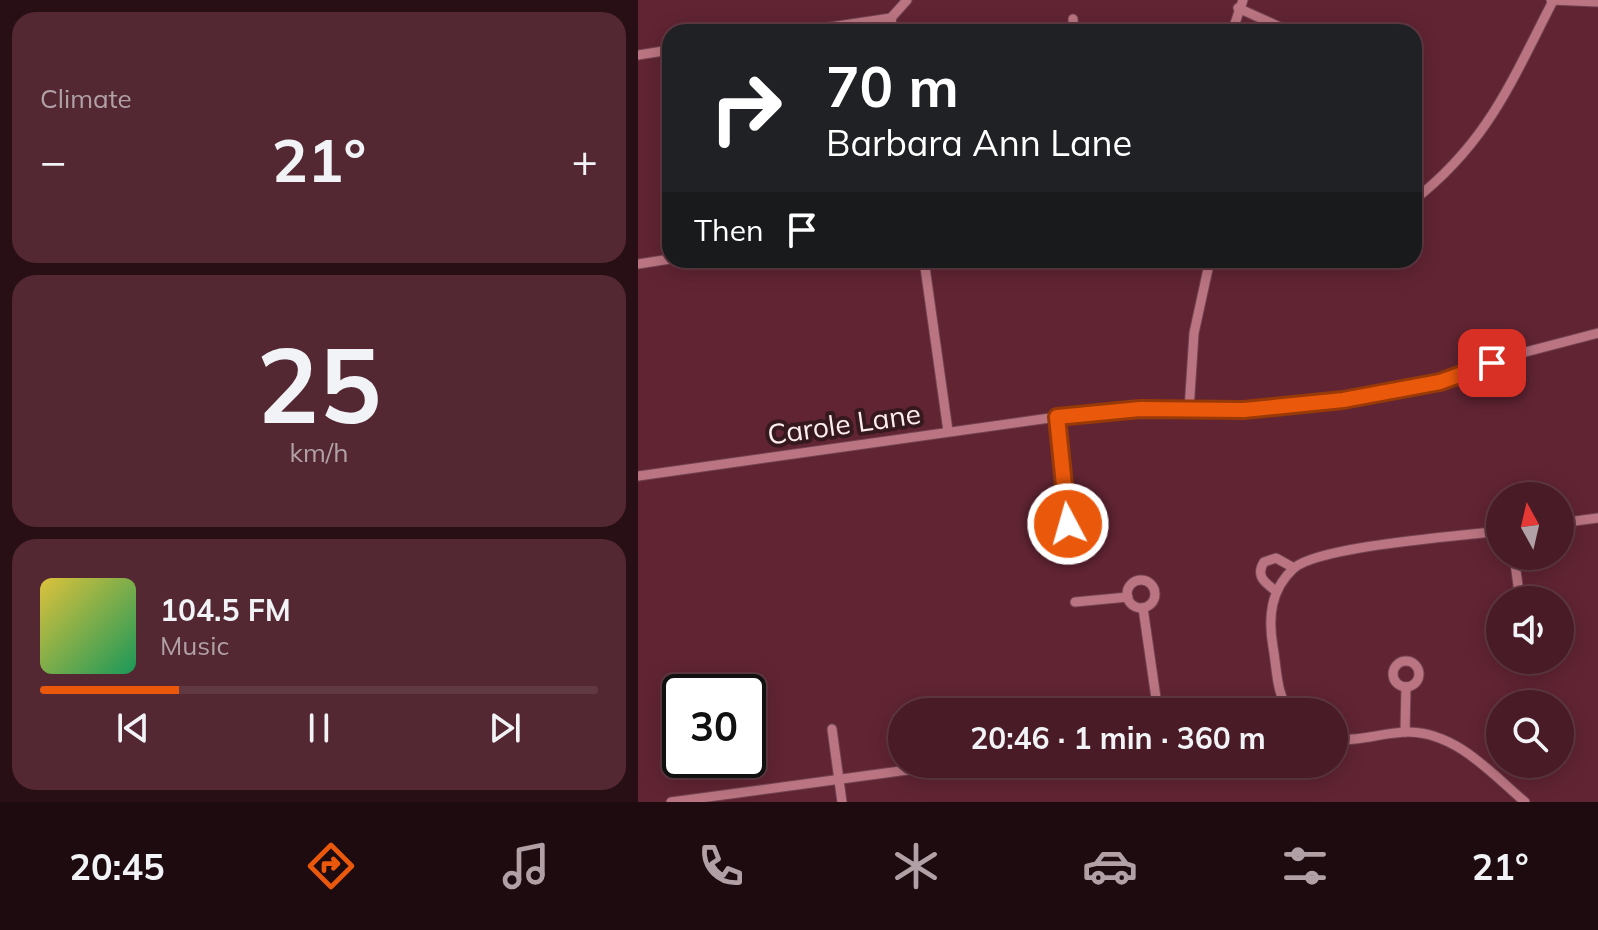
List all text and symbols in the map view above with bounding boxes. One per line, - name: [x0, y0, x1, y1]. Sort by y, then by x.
- text: 70 m: [826, 51, 959, 121]
- icon: right: [694, 56, 798, 160]
- text: Climate: [40, 82, 132, 115]
- text: Barbara Ann Lane: [826, 120, 1132, 165]
- text: 21°: [272, 122, 366, 197]
- text: −: [40, 133, 66, 188]
- text: +: [572, 133, 598, 188]
- icon: arrive: [780, 208, 824, 252]
- text: Then: [694, 211, 764, 249]
- text: 25: [257, 318, 381, 449]
- pin: [1458, 329, 1526, 397]
- icon: arrive: [1470, 341, 1514, 385]
- street label: Carole Lane: [765, 395, 923, 452]
- text: km/h: [290, 436, 348, 469]
- position arrow: [1026, 482, 1110, 566]
- north arrow: [1486, 482, 1574, 570]
- map controls: [1486, 482, 1574, 778]
- button: sound: [1486, 586, 1574, 674]
- text: 104.5 FM: [160, 591, 291, 629]
- text: Music: [160, 629, 229, 662]
- speed limit sign: 30: [662, 674, 766, 778]
- button: search: [1486, 690, 1574, 778]
- icon: previous: [111, 706, 155, 750]
- icon: pause: [297, 706, 341, 750]
- icon: next: [483, 706, 527, 750]
- text: 20:46 · 1 min · 360 m: [970, 719, 1266, 757]
- icon: directions: [303, 838, 359, 894]
- icon: music: [498, 838, 554, 894]
- icon: phone: [693, 838, 749, 894]
- icon: climate: [888, 838, 944, 894]
- icon: car: [1082, 838, 1138, 894]
- icon: filters: [1277, 838, 1333, 894]
- text: 20:45: [69, 844, 165, 889]
- text: 21°: [1472, 844, 1529, 889]

